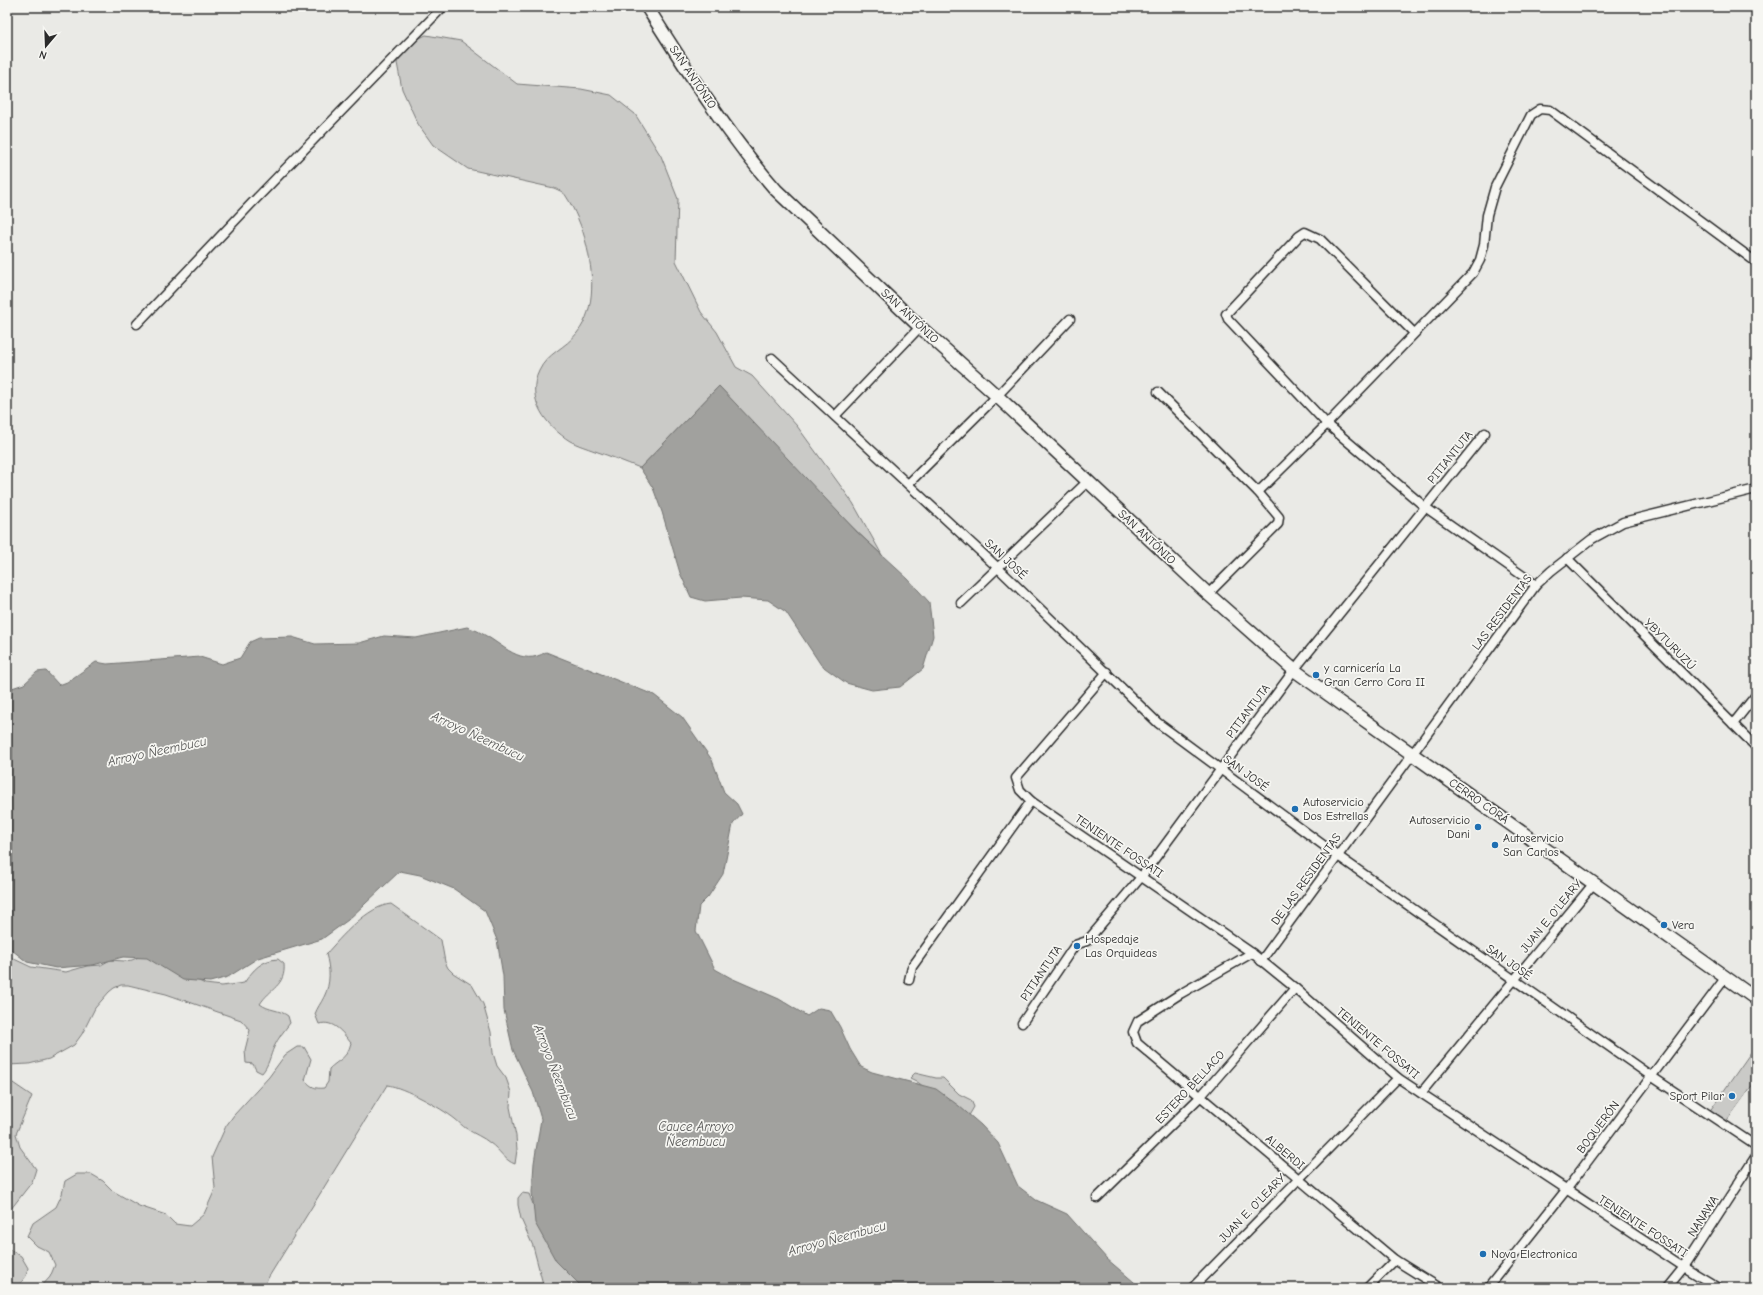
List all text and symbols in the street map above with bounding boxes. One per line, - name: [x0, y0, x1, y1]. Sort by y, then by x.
- north arrow: [26, 26, 66, 66]
- street label: SAN ANTÓNIO: [667, 43, 720, 112]
- text: N: [37, 48, 48, 62]
- street label: SAN ANTÓNIO: [878, 286, 942, 346]
- street label: PITIANTUTA: [1424, 428, 1476, 486]
- street label: SAN ANTÓNIO: [1115, 507, 1179, 567]
- street label: SAN JOSÉ: [982, 536, 1030, 582]
- street label: LAS RESIDENTAS: [1469, 571, 1535, 652]
- street label: YBYTURUZÚ: [1641, 615, 1699, 673]
- place label: y carnicería La Gran Cerro Cora II: [1323, 661, 1425, 689]
- marker: y carnicería La Gran Cerro Cora II: [1311, 670, 1321, 680]
- street label: PITIANTUTA: [1223, 681, 1273, 741]
- water label: Arroyo Ñeembucu: [428, 707, 527, 764]
- water label: Arroyo Ñeembucu: [105, 732, 208, 769]
- street label: SAN JOSÉ: [1221, 752, 1271, 794]
- street label: CERRO CORÁ: [1446, 775, 1512, 827]
- place label: Autoservicio Dos Estrellas: [1303, 795, 1368, 823]
- marker: Autoservicio Dos Estrellas: [1290, 804, 1300, 814]
- street label: TENIENTE FOSSATI: [1072, 811, 1166, 881]
- place label: Autoservicio Dani: [1409, 813, 1470, 841]
- marker: Autoservicio Dani: [1473, 822, 1483, 832]
- street label: DE LAS RESIDENTAS: [1268, 830, 1344, 927]
- place label: Autoservicio San Carlos: [1503, 831, 1564, 859]
- marker: Autoservicio San Carlos: [1490, 840, 1500, 850]
- street label: JUAN E. O'LEARY: [1517, 876, 1585, 955]
- place label: Vera: [1672, 918, 1694, 932]
- marker: Vera: [1659, 920, 1669, 930]
- place label: Hospedaje Las Orquideas: [1085, 932, 1157, 960]
- marker: Hospedaje Las Orquideas: [1072, 941, 1082, 951]
- street label: SAN JOSÉ: [1483, 941, 1535, 983]
- street label: PITIANTUTA: [1017, 943, 1065, 1003]
- street label: TENIENTE FOSSATI: [1334, 1004, 1422, 1082]
- water label: Arroyo Ñeembucu: [531, 1021, 582, 1122]
- street label: ESTERO BELLACO: [1153, 1047, 1228, 1126]
- place label: Sport Pilar: [1669, 1089, 1724, 1103]
- marker: Sport Pilar: [1727, 1091, 1737, 1101]
- street label: BOQUERÓN: [1574, 1098, 1622, 1156]
- water label: Cauce Arroyo Ñeembucu: [658, 1119, 734, 1149]
- street label: ALBERDI: [1263, 1132, 1308, 1173]
- street label: JUAN E. O'LEARY: [1216, 1170, 1289, 1245]
- street label: TENIENTE FOSSATI: [1596, 1192, 1690, 1260]
- street label: NANAWA: [1685, 1193, 1721, 1239]
- water label: Arroyo Ñeembucu: [785, 1217, 888, 1259]
- place label: Nova Electronica: [1491, 1247, 1577, 1261]
- marker: Nova Electronica: [1478, 1249, 1488, 1259]

